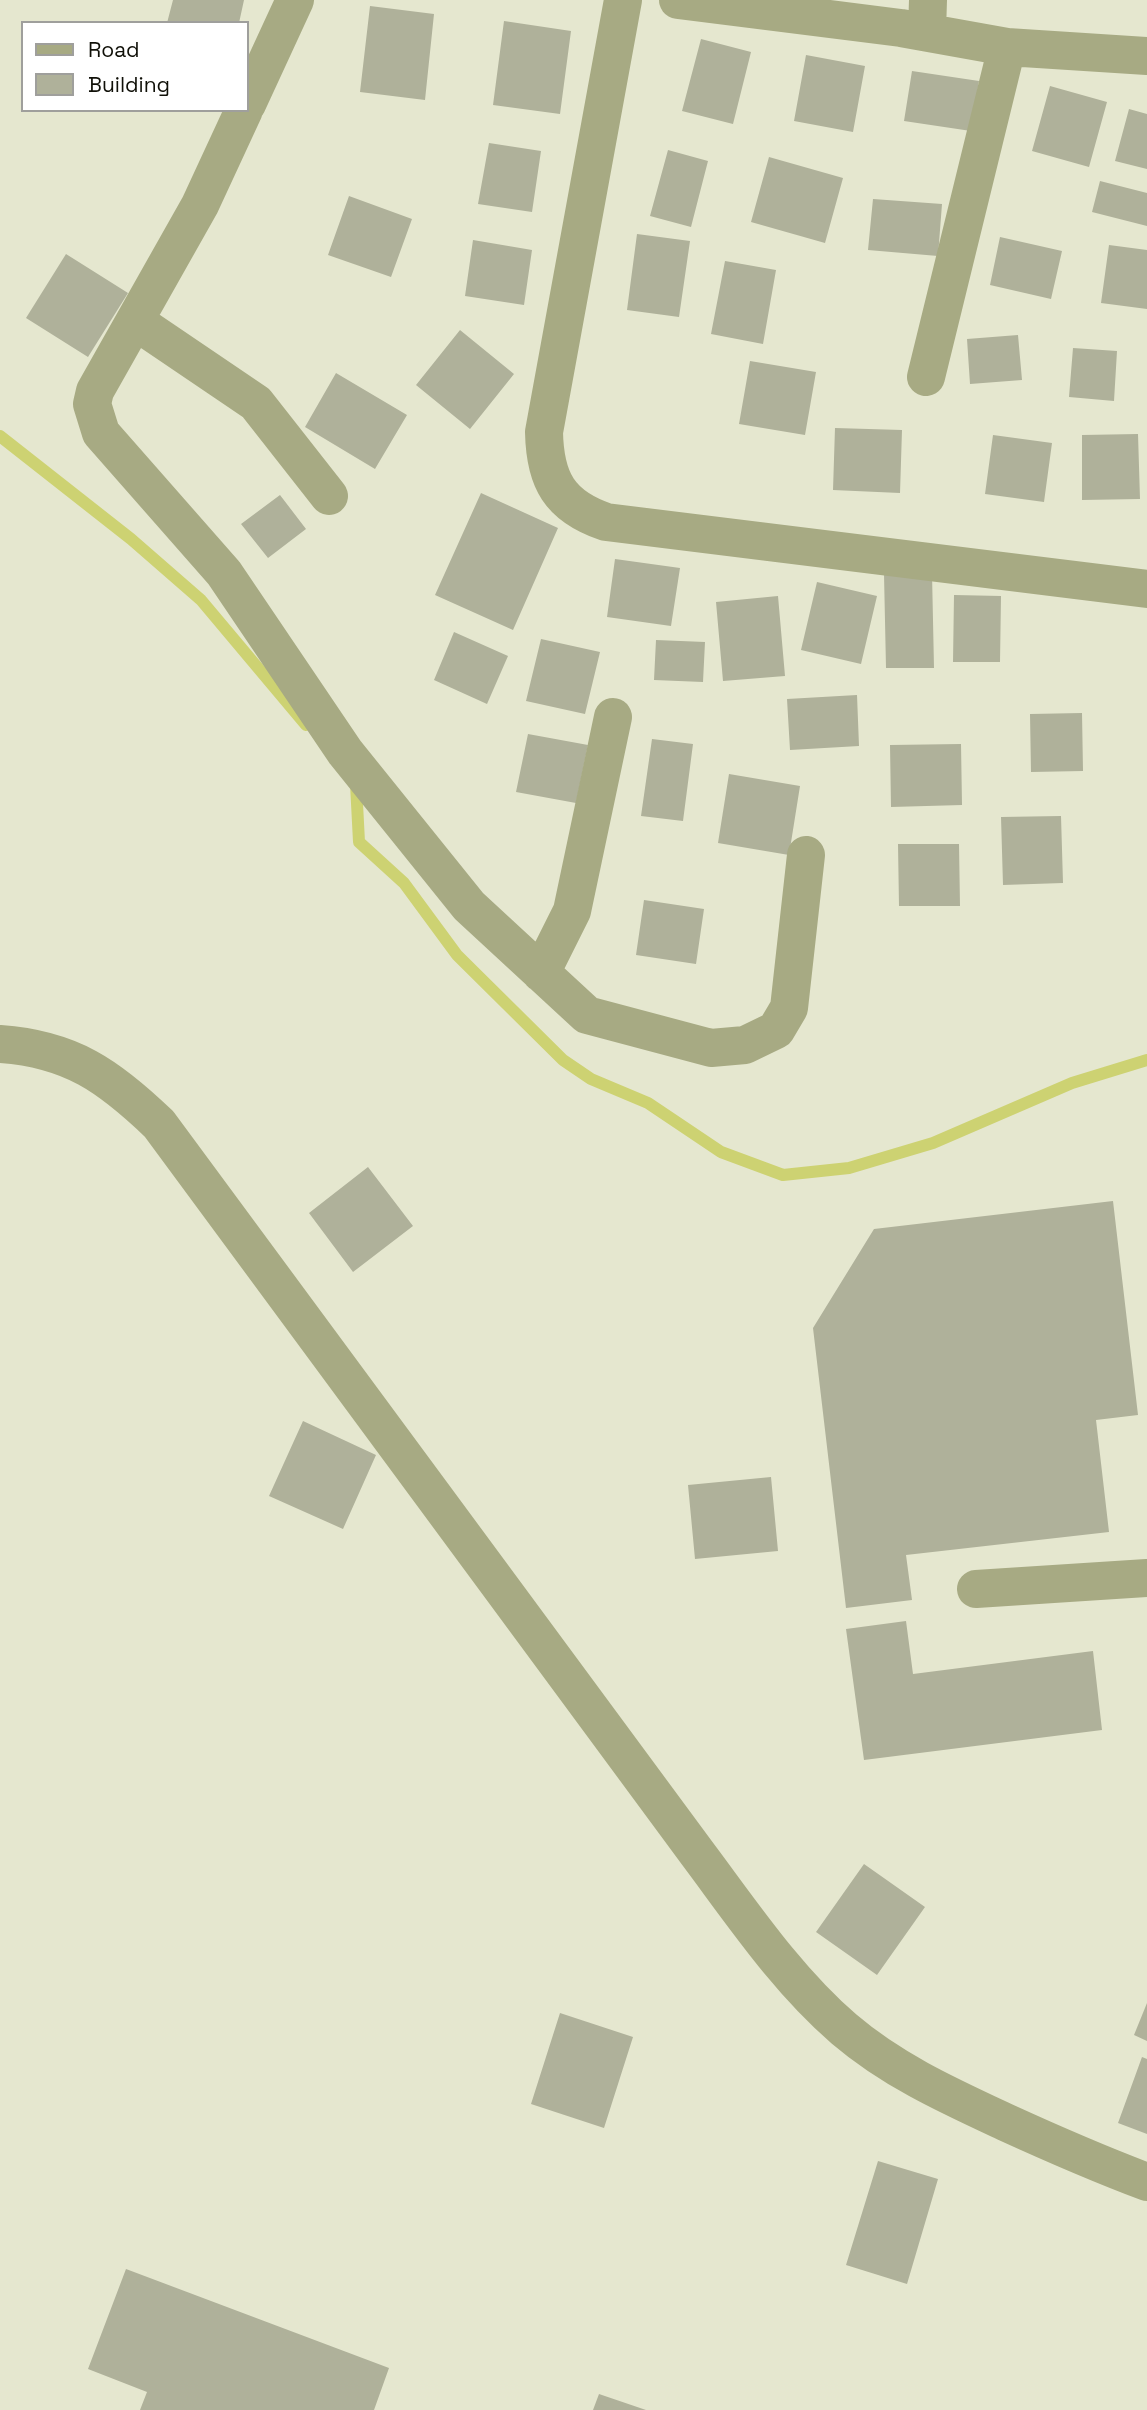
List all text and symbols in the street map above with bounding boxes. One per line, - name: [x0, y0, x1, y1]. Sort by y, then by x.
- legend: [21, 21, 248, 112]
- text: Road: [88, 36, 140, 63]
- text: Building: [88, 71, 170, 98]

